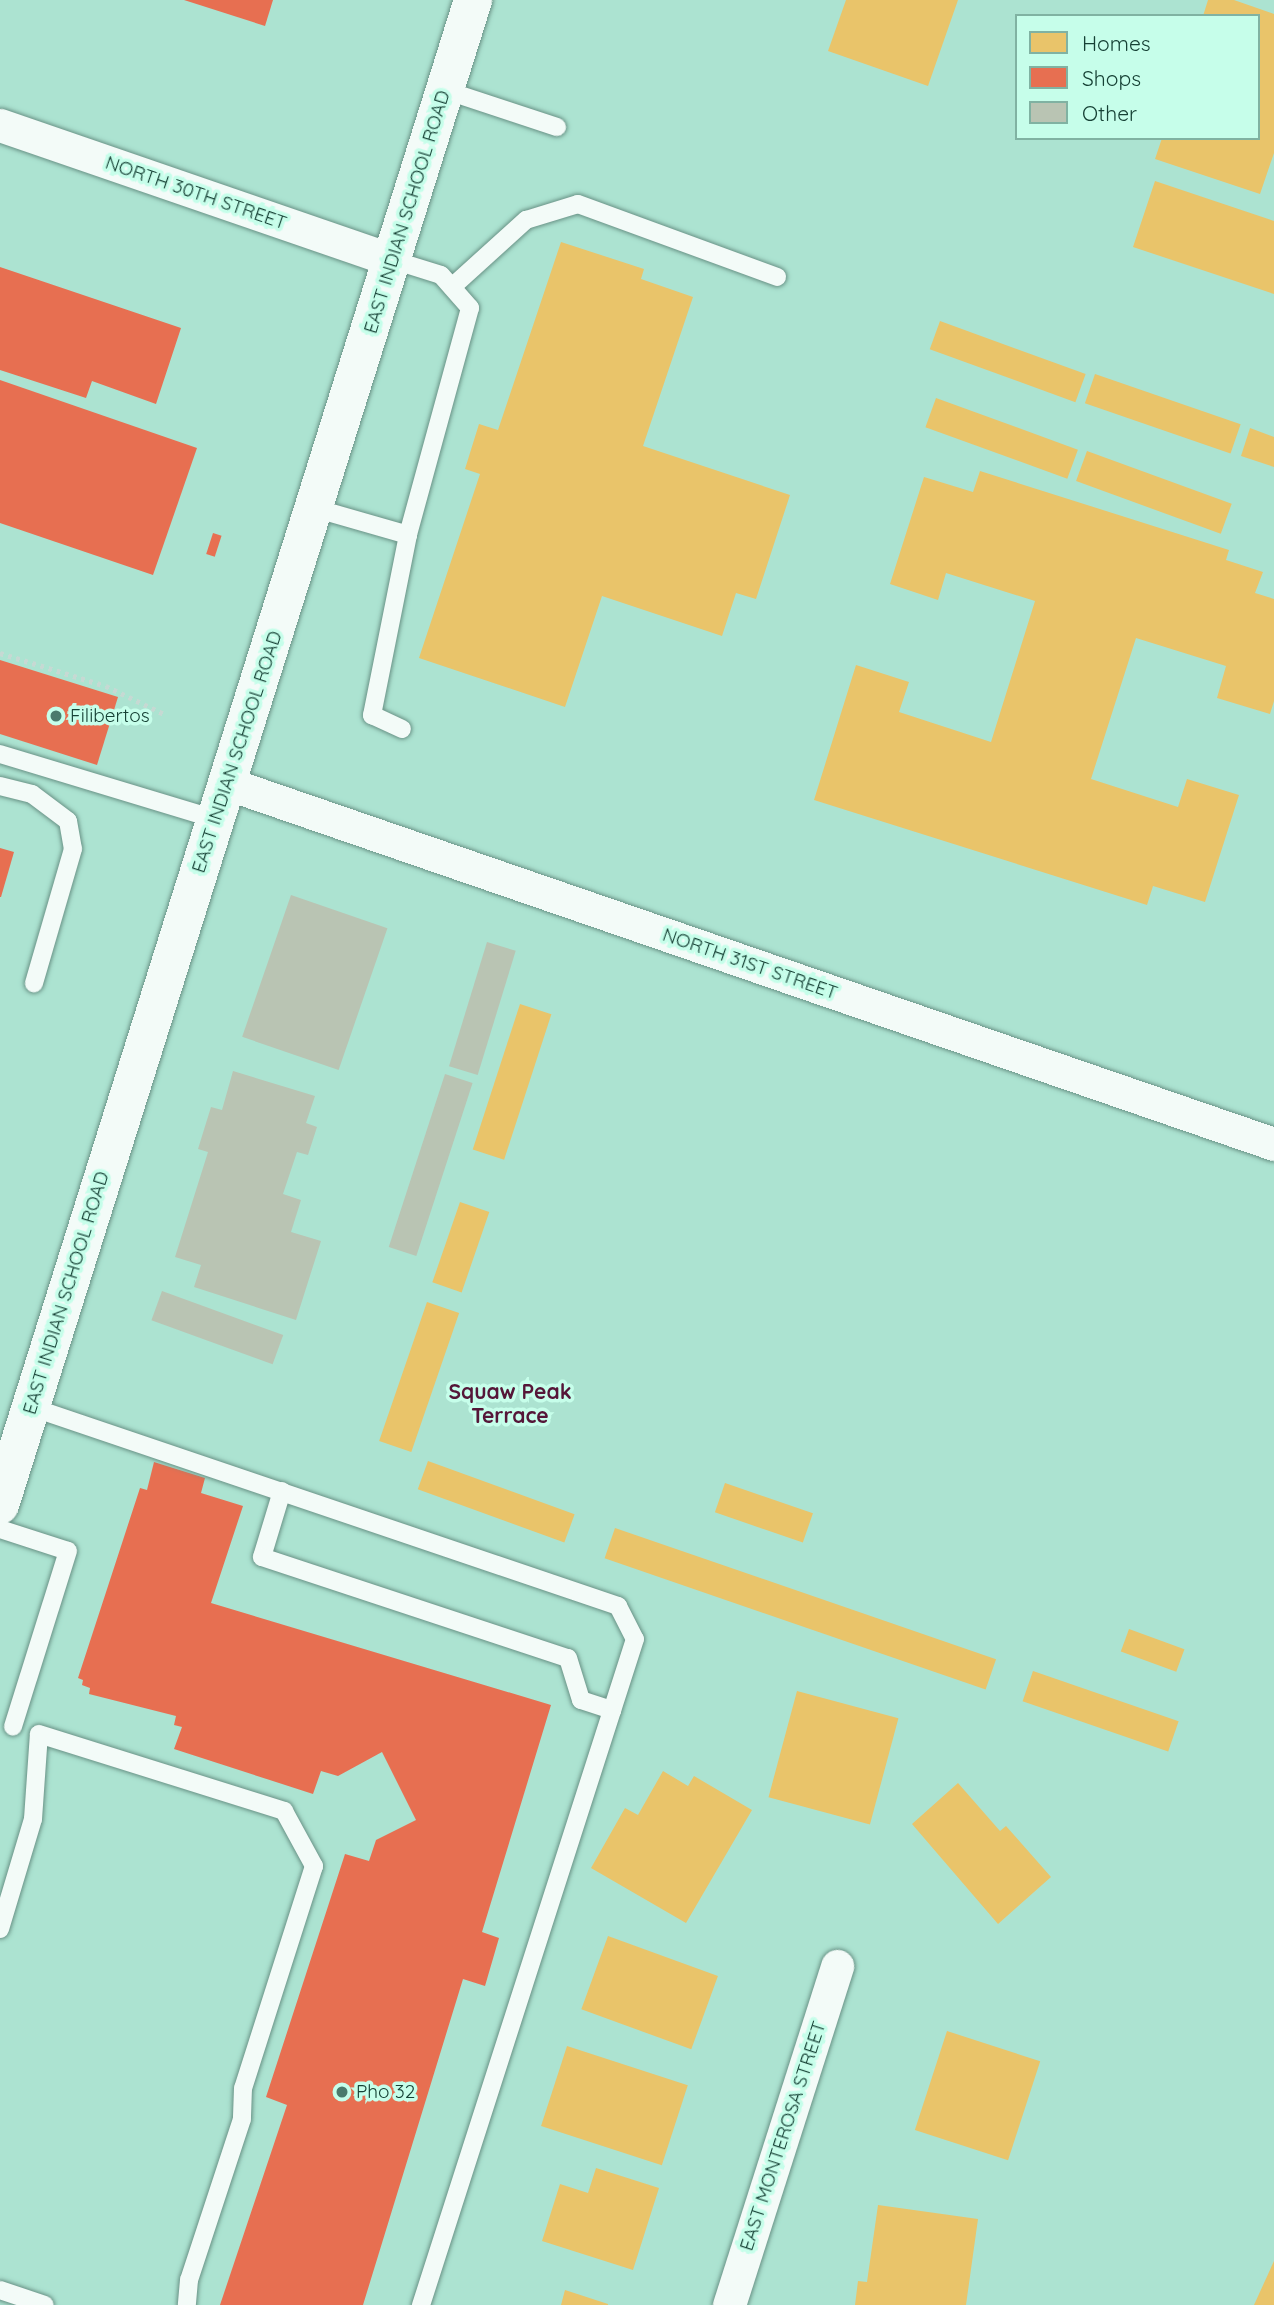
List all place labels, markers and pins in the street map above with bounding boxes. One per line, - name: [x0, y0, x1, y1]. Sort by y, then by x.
- place label: Filibertos: [70, 705, 150, 727]
- marker: Filibertos: [48, 708, 64, 724]
- place label: Pho 32: [356, 2081, 415, 2103]
- marker: Pho 32: [334, 2084, 350, 2100]

